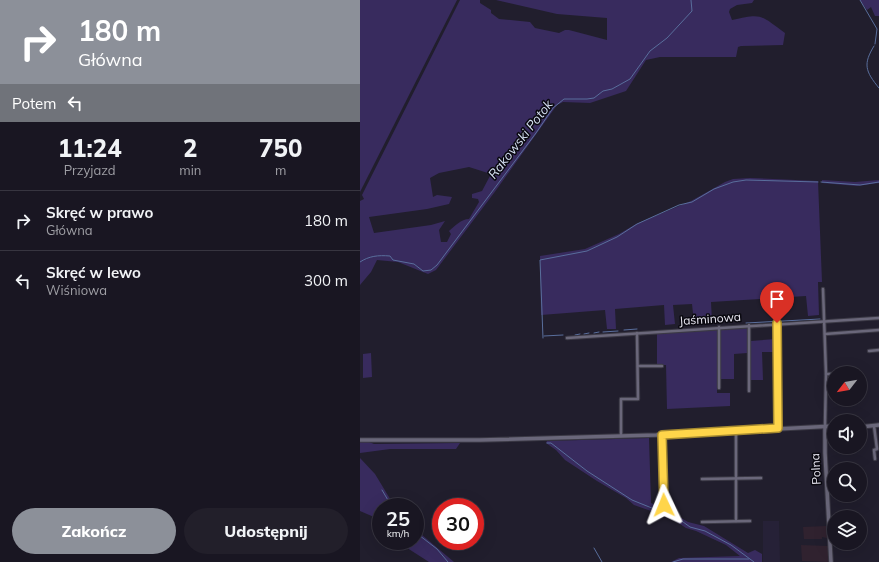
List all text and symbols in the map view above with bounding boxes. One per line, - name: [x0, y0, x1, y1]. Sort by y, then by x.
- text: 180 m: [78, 13, 161, 48]
- icon: right: [12, 16, 64, 68]
- text: Główna: [78, 48, 143, 71]
- icon: left: [64, 92, 86, 114]
- text: Potem: [12, 94, 56, 113]
- water label: Rakowski Potok: [484, 96, 556, 182]
- text: 11:24: [58, 133, 122, 163]
- text: 2: [183, 133, 198, 163]
- text: 750: [259, 133, 302, 163]
- text: Przyjazd: [64, 162, 116, 178]
- text: min: [179, 162, 201, 178]
- text: m: [275, 162, 286, 178]
- text: Skręć w prawo: [46, 203, 153, 222]
- icon: right: [12, 210, 34, 232]
- text: 180 m: [304, 211, 348, 230]
- text: Główna: [46, 222, 93, 238]
- text: Skręć w lewo: [46, 263, 141, 282]
- icon: left: [12, 270, 34, 292]
- text: 300 m: [304, 271, 348, 290]
- text: Wiśniowa: [46, 282, 107, 298]
- pin: [760, 282, 794, 323]
- icon: arrive: [766, 288, 788, 310]
- street label: Jaśminowa: [679, 309, 741, 328]
- north arrow: [827, 366, 867, 406]
- map controls: [827, 366, 867, 550]
- button: sound: [827, 414, 867, 454]
- street label: Polna: [807, 453, 824, 485]
- button: search: [827, 462, 867, 502]
- position arrow: [643, 484, 685, 526]
- speed limit sign: 30: [432, 498, 484, 550]
- text: 25: [386, 506, 410, 531]
- button: Zakończ: [12, 508, 176, 554]
- button: Udostępnij: [184, 508, 348, 554]
- button: layers: [827, 510, 867, 550]
- text: km/h: [387, 527, 409, 540]

